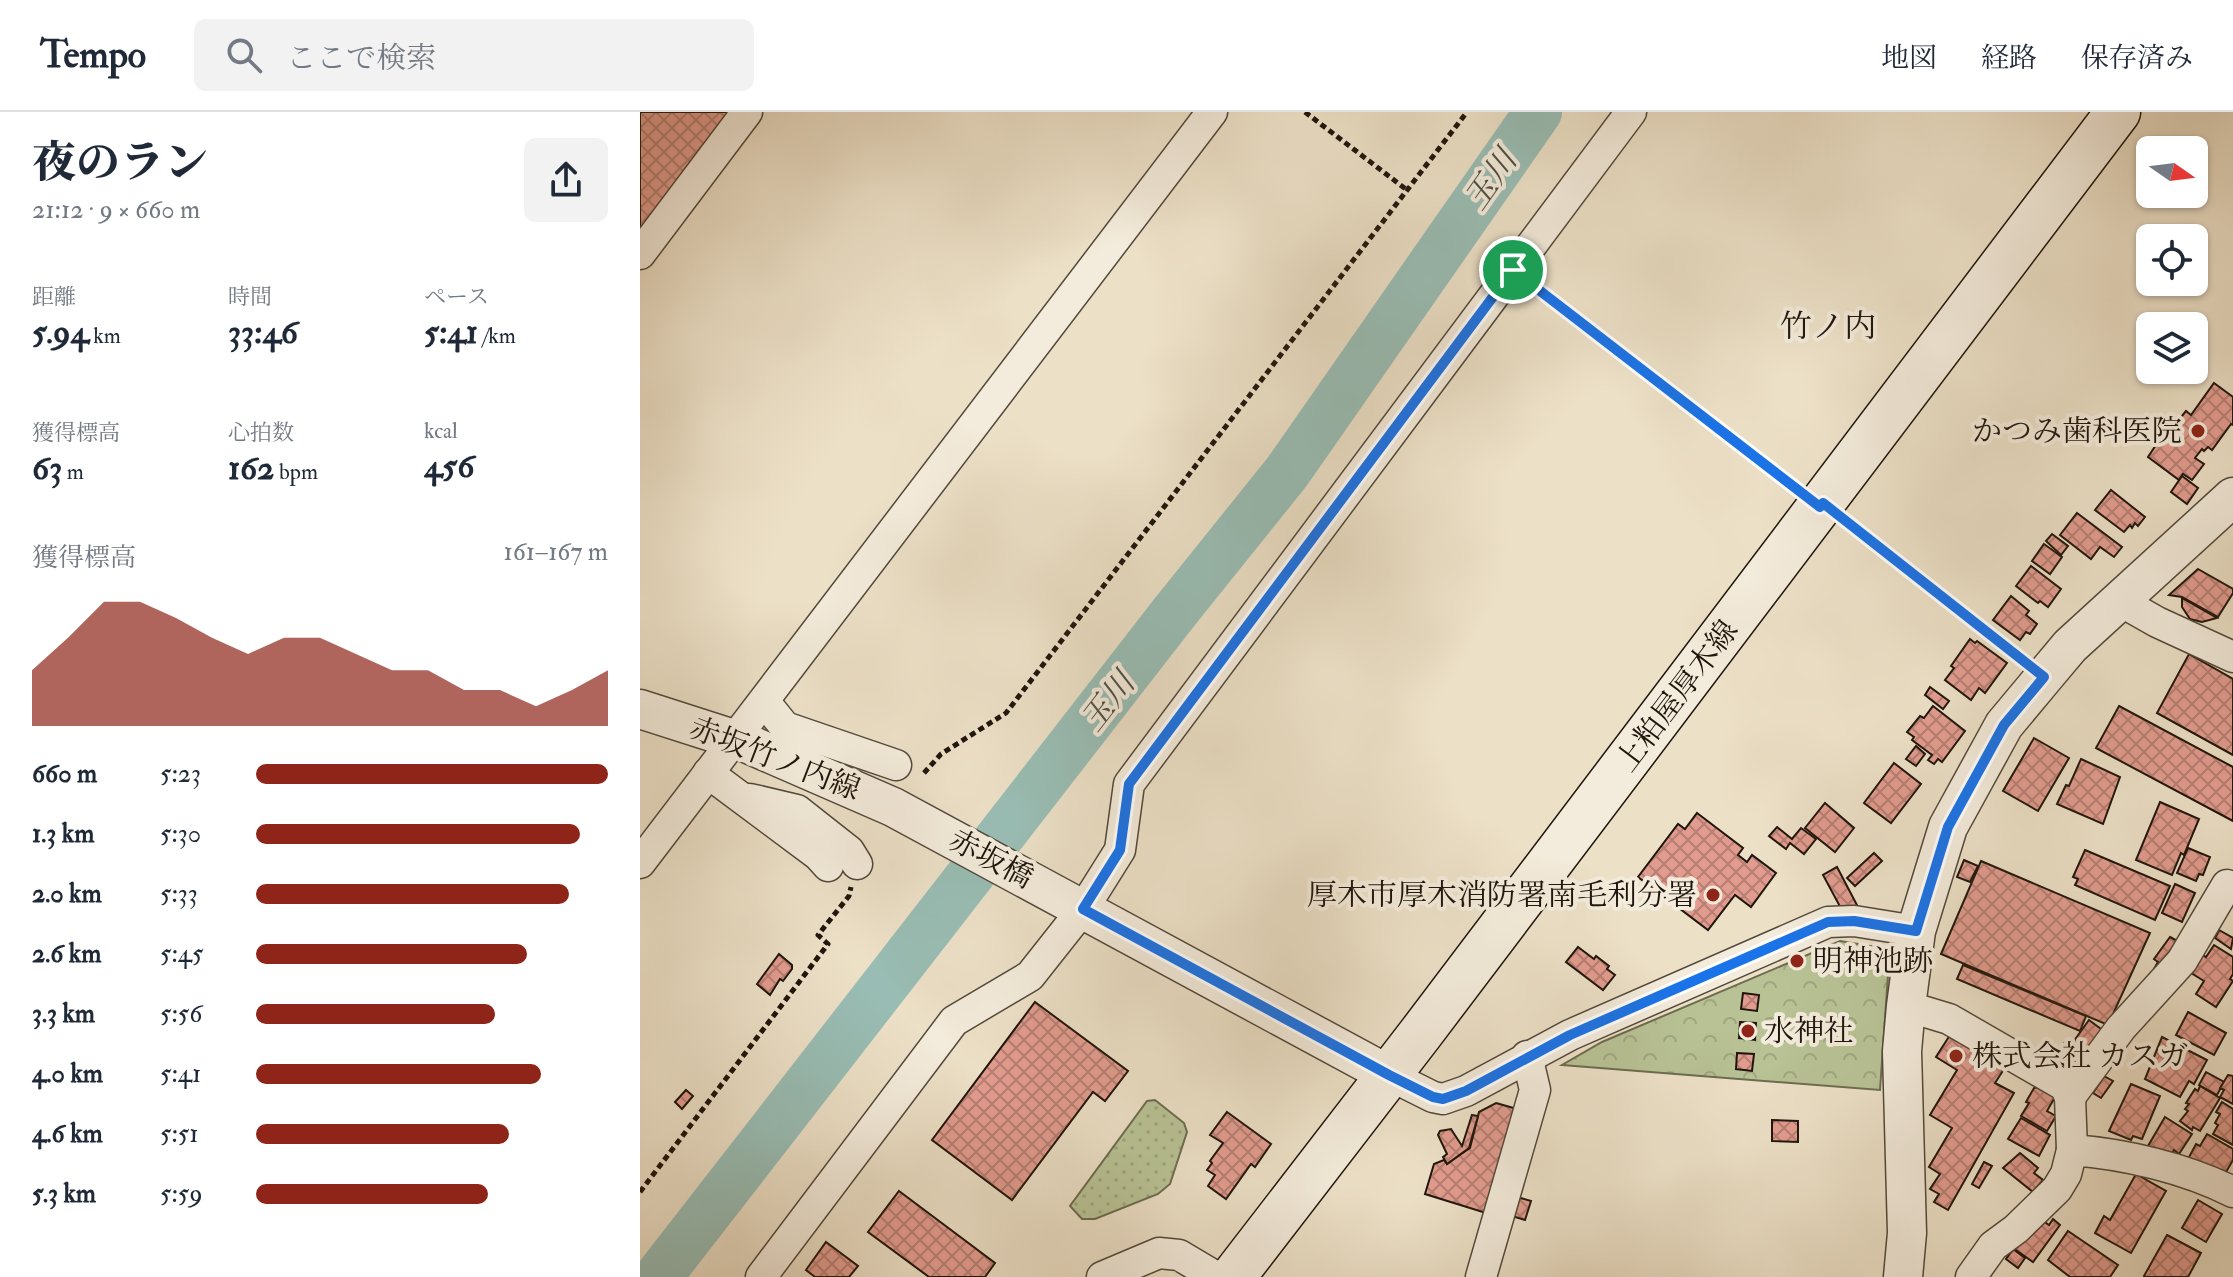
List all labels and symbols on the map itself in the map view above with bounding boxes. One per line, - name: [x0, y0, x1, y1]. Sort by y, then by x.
- north arrow: [2136, 136, 2208, 208]
- water label: 玉川: [1456, 140, 1527, 218]
- pin: [1479, 236, 1547, 304]
- district label: 竹ノ内: [1780, 307, 1876, 347]
- place label: かつみ歯科医院: [1972, 413, 2182, 450]
- marker: かつみ歯科医院: [2189, 422, 2207, 440]
- street label: 上粕屋厚木線: [1608, 613, 1746, 779]
- water label: 玉川: [1073, 662, 1145, 740]
- street label: 赤坂竹ノ内線: [684, 709, 866, 809]
- street label: 赤坂橋: [943, 822, 1039, 896]
- place label: 厚木市厚木消防署南毛利分署: [1307, 877, 1697, 914]
- marker: 厚木市厚木消防署南毛利分署: [1704, 886, 1722, 904]
- place label: 明神池跡: [1813, 943, 1933, 980]
- marker: 明神池跡: [1788, 952, 1806, 970]
- place label: 水神社: [1764, 1013, 1854, 1050]
- marker: 水神社: [1739, 1022, 1757, 1040]
- place label: 株式会社 カスガ: [1972, 1038, 2188, 1075]
- marker: 株式会社 カスガ: [1947, 1047, 1965, 1065]

